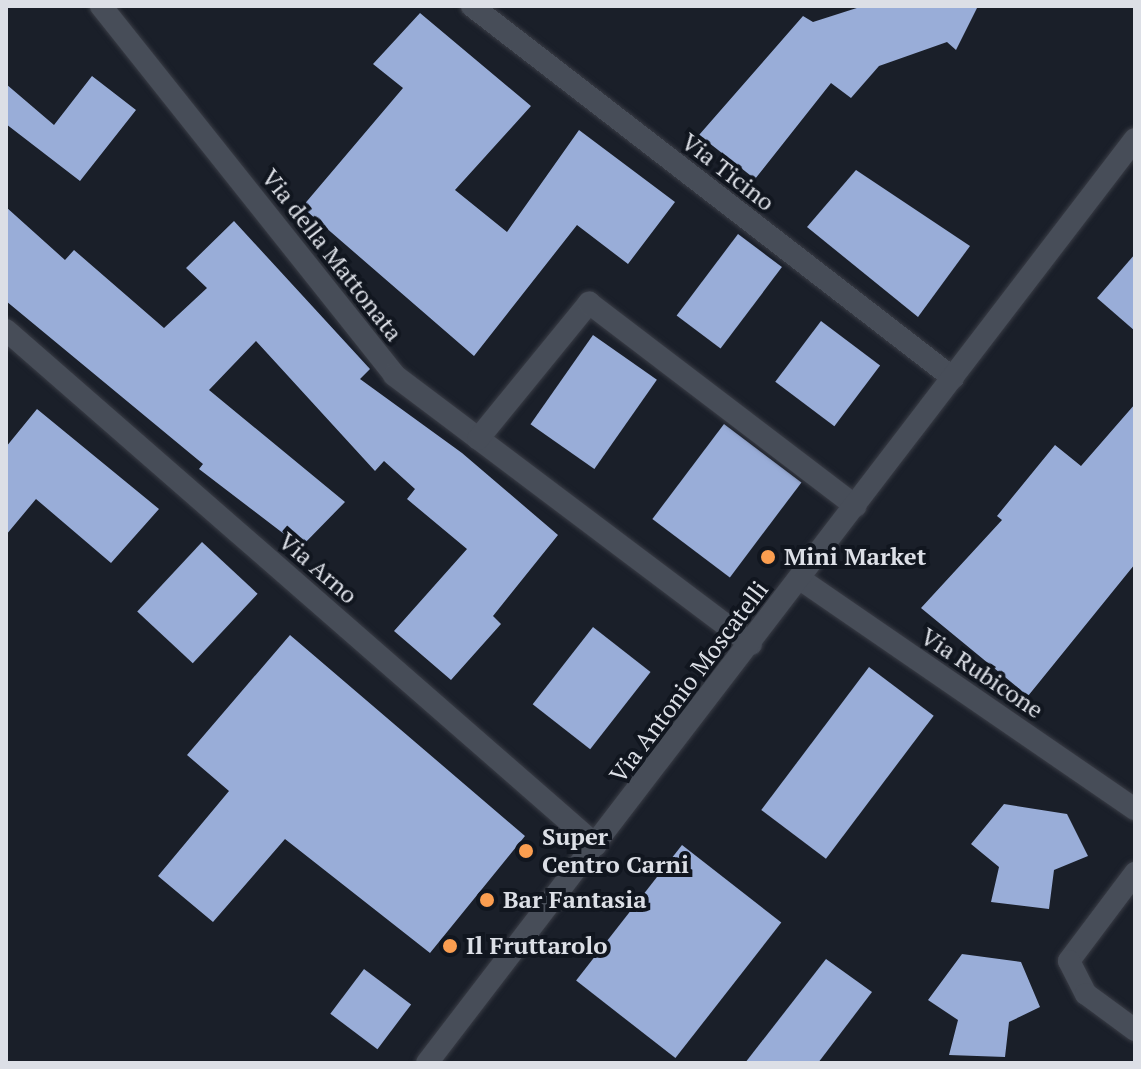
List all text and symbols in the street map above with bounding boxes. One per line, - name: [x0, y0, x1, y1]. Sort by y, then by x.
- street label: Via Ticino: [676, 127, 780, 217]
- street label: Via della Mattonata: [256, 163, 408, 347]
- street label: Via Arno: [273, 526, 363, 610]
- place label: Mini Market: [784, 543, 926, 571]
- marker: Mini Market: [759, 548, 777, 566]
- street label: Via Antonio Moscatelli: [604, 575, 774, 789]
- street label: Via Rubicone: [915, 622, 1049, 724]
- place label: Super Centro Carni: [542, 823, 689, 879]
- marker: Super Centro Carni: [517, 842, 535, 860]
- place label: Bar Fantasia: [503, 886, 647, 914]
- marker: Bar Fantasia: [478, 891, 496, 909]
- place label: Il Fruttarolo: [466, 932, 608, 960]
- marker: Il Fruttarolo: [441, 937, 459, 955]

